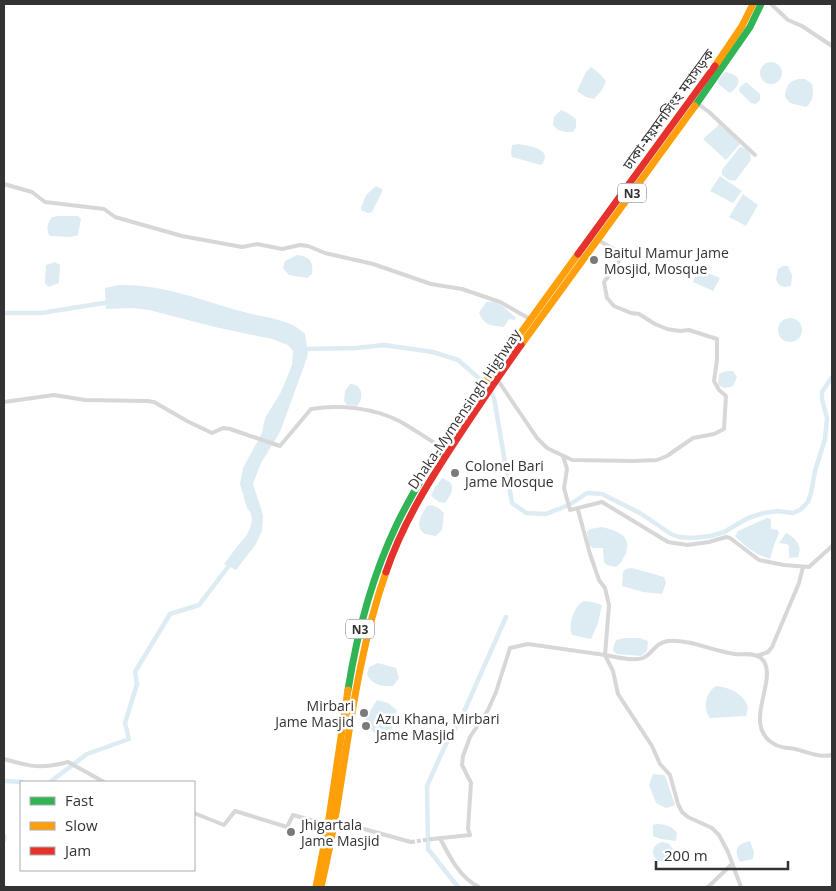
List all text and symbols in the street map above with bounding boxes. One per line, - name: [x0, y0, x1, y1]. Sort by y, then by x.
- street label: ঢাকা-ময়মনসিংহ মহাসড়ক: [617, 44, 719, 174]
- road number: N3: [618, 184, 646, 202]
- place label: Baitul Mamur Jame Mosjid, Mosque: [604, 243, 729, 278]
- marker: Baitul Mamur Jame Mosjid, Mosque: [588, 254, 600, 266]
- street label: Dhaka-Mymensingh Highway: [403, 324, 525, 493]
- place label: Colonel Bari Jame Mosque: [463, 456, 554, 491]
- marker: Colonel Bari Jame Mosque: [449, 467, 461, 479]
- road number: N3: [346, 620, 374, 638]
- place label: Mirbari Jame Masjid: [273, 696, 354, 731]
- marker: Mirbari Jame Masjid: [358, 707, 370, 719]
- place label: Azu Khana, Mirbari Jame Masjid: [374, 709, 500, 744]
- marker: Azu Khana, Mirbari Jame Masjid: [360, 720, 372, 732]
- legend: [20, 781, 195, 871]
- text: Fast: [65, 790, 94, 810]
- text: Slow: [65, 815, 98, 835]
- place label: Jhigartala Jame Masjid: [299, 815, 380, 850]
- marker: Jhigartala Jame Masjid: [285, 826, 297, 838]
- scale bar: [656, 838, 788, 870]
- text: Jam: [63, 840, 91, 860]
- text: 200 m: [664, 845, 708, 865]

